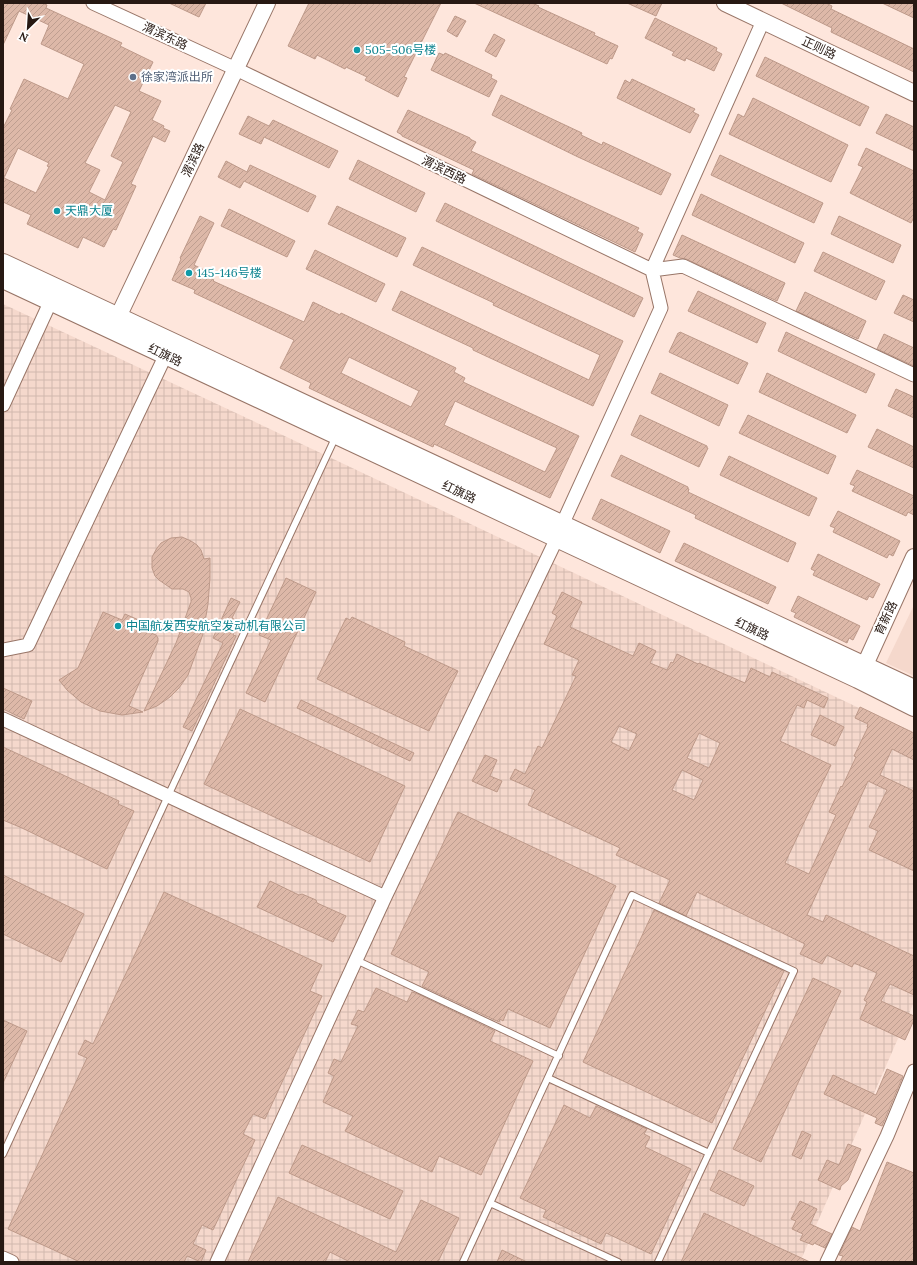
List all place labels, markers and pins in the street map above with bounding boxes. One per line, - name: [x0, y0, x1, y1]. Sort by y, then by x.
- place label: 505-506号楼: [365, 42, 436, 57]
- marker: 505-506号楼: [352, 45, 362, 55]
- place label: 徐家湾派出所: [141, 69, 213, 84]
- marker: 徐家湾派出所: [128, 72, 138, 82]
- place label: 天鼎大厦: [65, 203, 113, 218]
- marker: 天鼎大厦: [52, 206, 62, 216]
- place label: 145-146号楼: [197, 265, 262, 280]
- marker: 145-146号楼: [184, 268, 194, 278]
- place label: 中国航发西安航空发动机有限公司: [126, 618, 306, 633]
- marker: 中国航发西安航空发动机有限公司: [113, 621, 123, 631]

